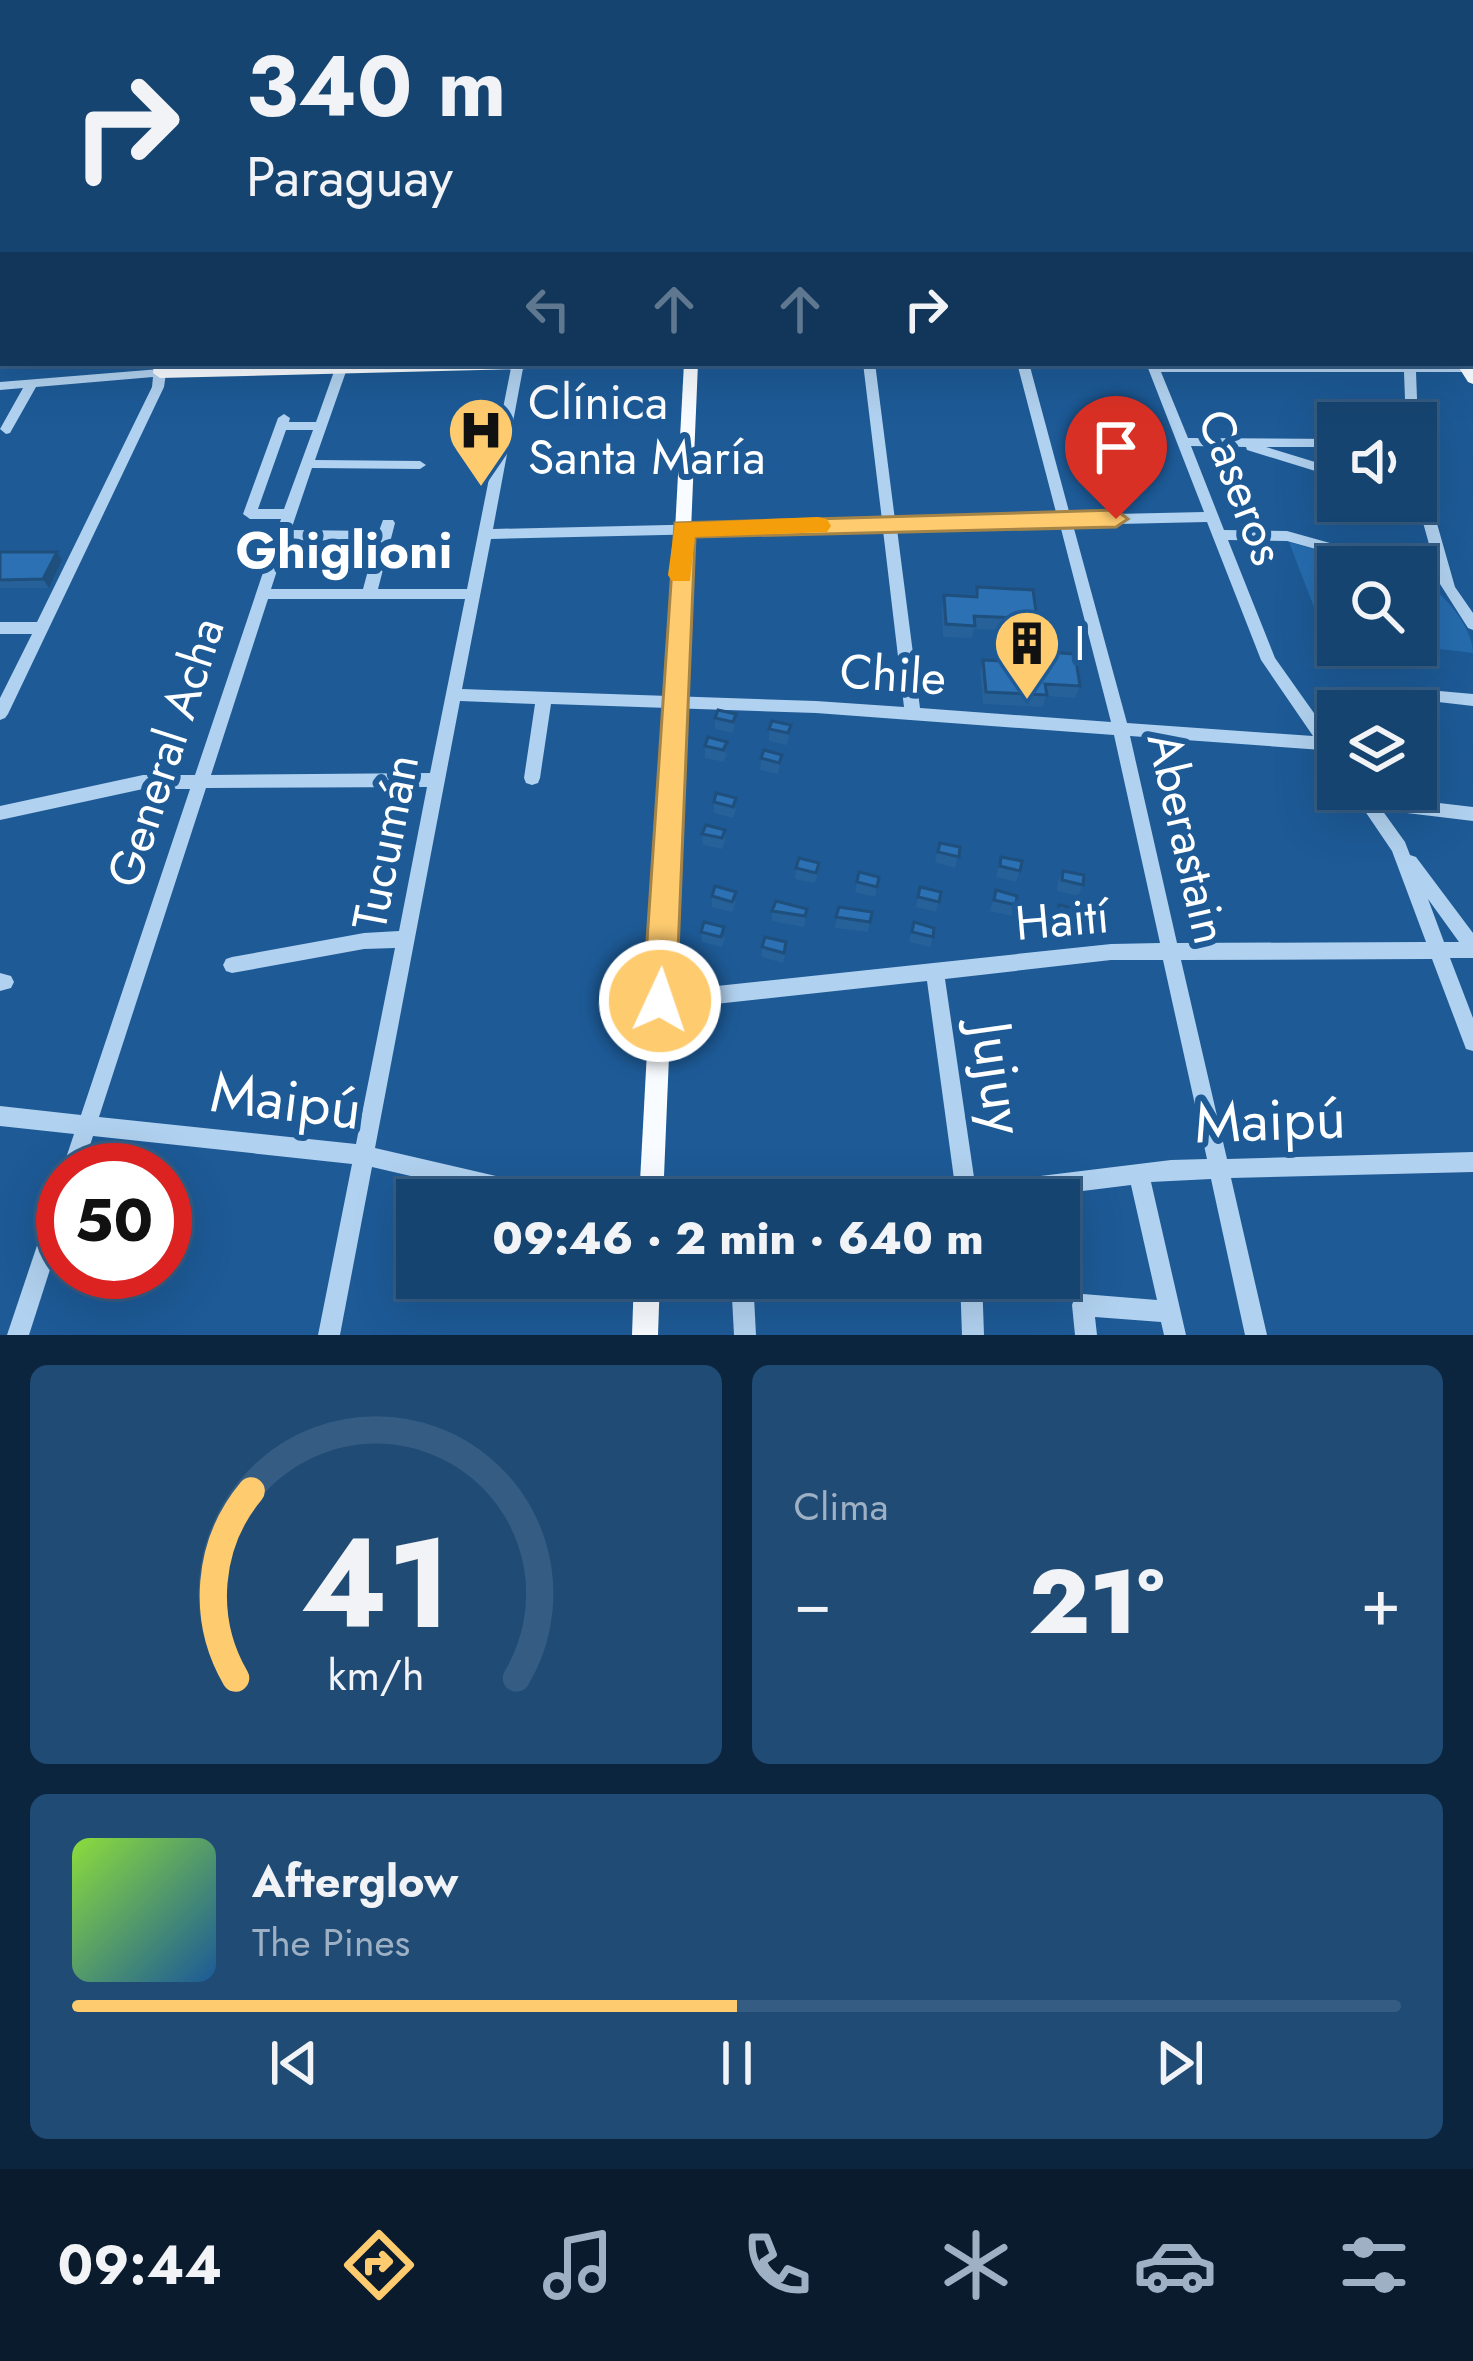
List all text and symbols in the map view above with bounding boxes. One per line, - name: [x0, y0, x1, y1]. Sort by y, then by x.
- text: 340 m: [246, 26, 506, 148]
- icon: right: [48, 48, 204, 204]
- text: Paraguay: [246, 138, 453, 216]
- icon: left: [515, 276, 581, 342]
- icon: ahead: [641, 276, 707, 342]
- icon: ahead: [767, 276, 833, 342]
- icon: right: [893, 276, 959, 342]
- place label: Clínica Santa María: [528, 368, 766, 492]
- hospital icon: Clínica Santa María: [446, 395, 516, 489]
- pin: [1065, 396, 1167, 519]
- street label: Caseros: [1180, 400, 1303, 575]
- map controls: [1317, 402, 1437, 810]
- button: sound: [1317, 402, 1437, 522]
- icon: arrive: [1083, 414, 1149, 480]
- district label: Ghiglioni: [235, 513, 453, 587]
- button: search: [1317, 546, 1437, 666]
- street label: General Acha: [89, 608, 242, 896]
- building icon: I: [992, 608, 1062, 702]
- place label: I: [1074, 609, 1086, 678]
- street label: Chile: [838, 636, 948, 713]
- button: layers: [1317, 690, 1437, 810]
- street label: Aberastain: [1130, 726, 1245, 951]
- street label: Tucumán: [335, 748, 436, 936]
- street label: Haití: [1012, 881, 1113, 958]
- position arrow: [597, 938, 723, 1064]
- street label: Jujuy: [950, 1009, 1048, 1140]
- street label: Maipú: [206, 1050, 366, 1150]
- street label: Maipú: [1193, 1076, 1347, 1164]
- speed limit sign: 50: [36, 1143, 192, 1299]
- text: 09:46 · 2 min · 640 m: [492, 1206, 984, 1271]
- text: Clima: [794, 1478, 889, 1535]
- text: 41: [300, 1493, 451, 1674]
- text: 21°: [1028, 1537, 1164, 1667]
- text: −: [794, 1554, 832, 1650]
- text: +: [1360, 1554, 1401, 1650]
- text: km/h: [327, 1643, 424, 1705]
- text: Afterglow: [252, 1849, 458, 1914]
- text: The Pines: [252, 1914, 410, 1971]
- icon: previous: [261, 2030, 327, 2096]
- icon: pause: [704, 2030, 770, 2096]
- icon: next: [1147, 2030, 1213, 2096]
- icon: directions: [337, 2223, 421, 2307]
- icon: music: [536, 2223, 620, 2307]
- icon: phone: [735, 2223, 819, 2307]
- icon: climate: [934, 2223, 1018, 2307]
- icon: car: [1133, 2223, 1217, 2307]
- icon: filters: [1332, 2223, 1416, 2307]
- text: 09:44: [57, 2226, 222, 2304]

